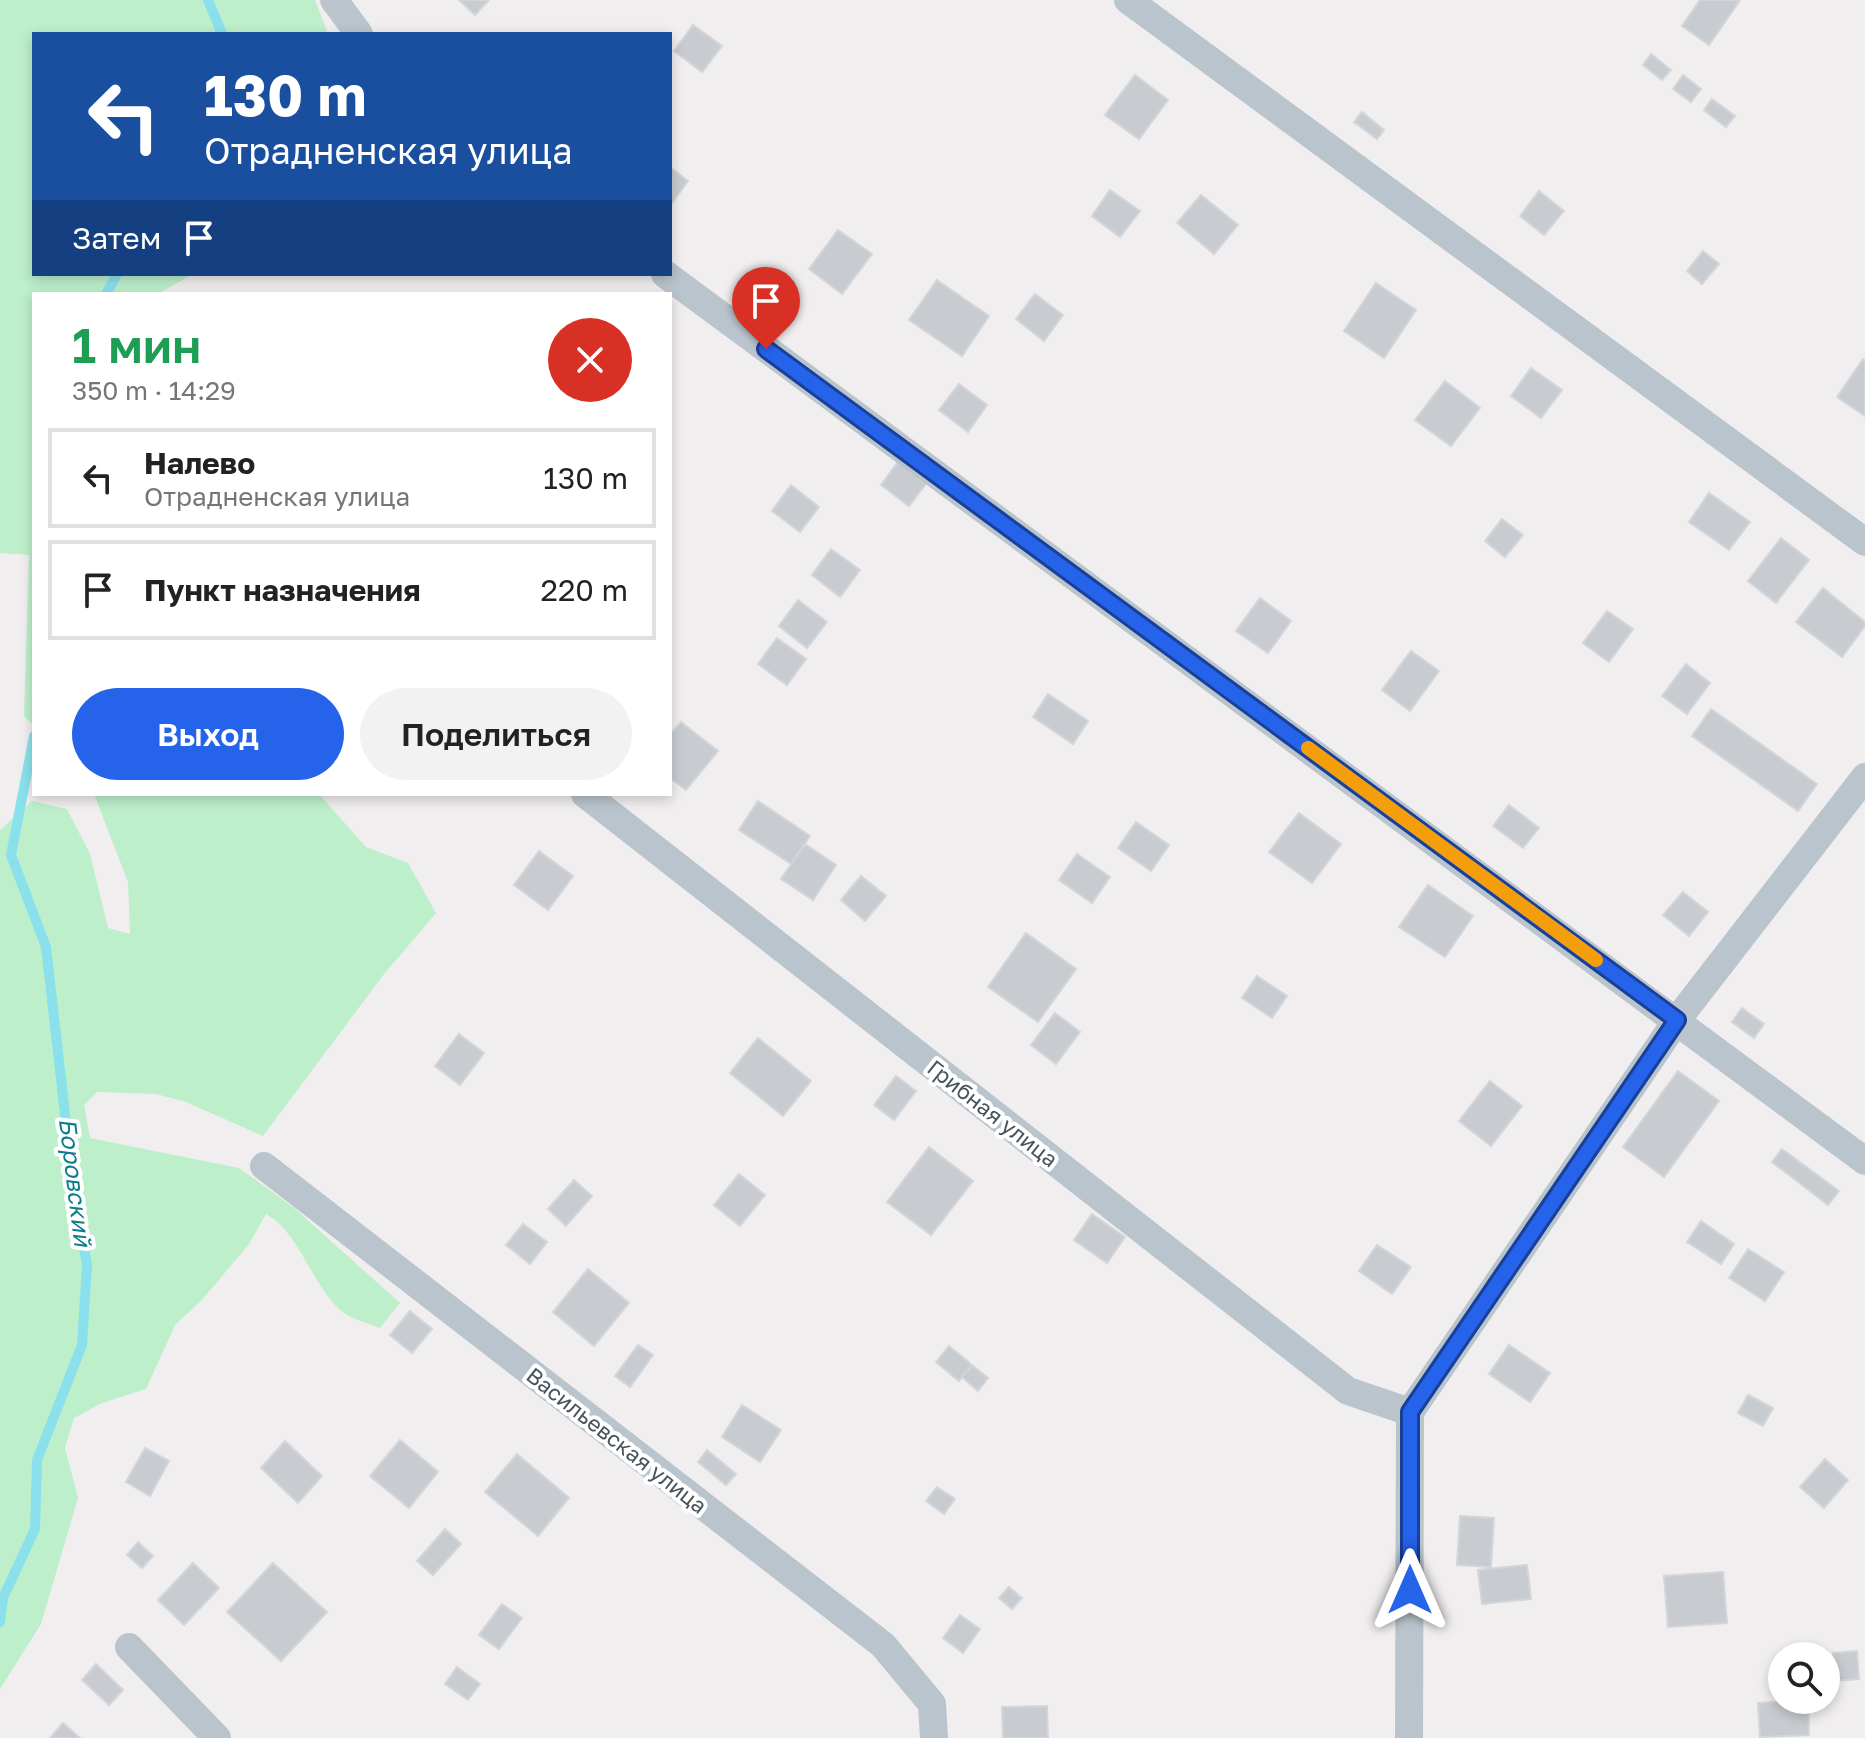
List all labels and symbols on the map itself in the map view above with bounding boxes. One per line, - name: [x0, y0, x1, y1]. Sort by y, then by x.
- pin: [732, 267, 800, 349]
- street label: Грибная улица: [922, 1054, 1064, 1172]
- water label: Боровский: [54, 1116, 98, 1249]
- street label: Васильевская улица: [521, 1361, 713, 1519]
- position arrow: [1368, 1548, 1452, 1632]

